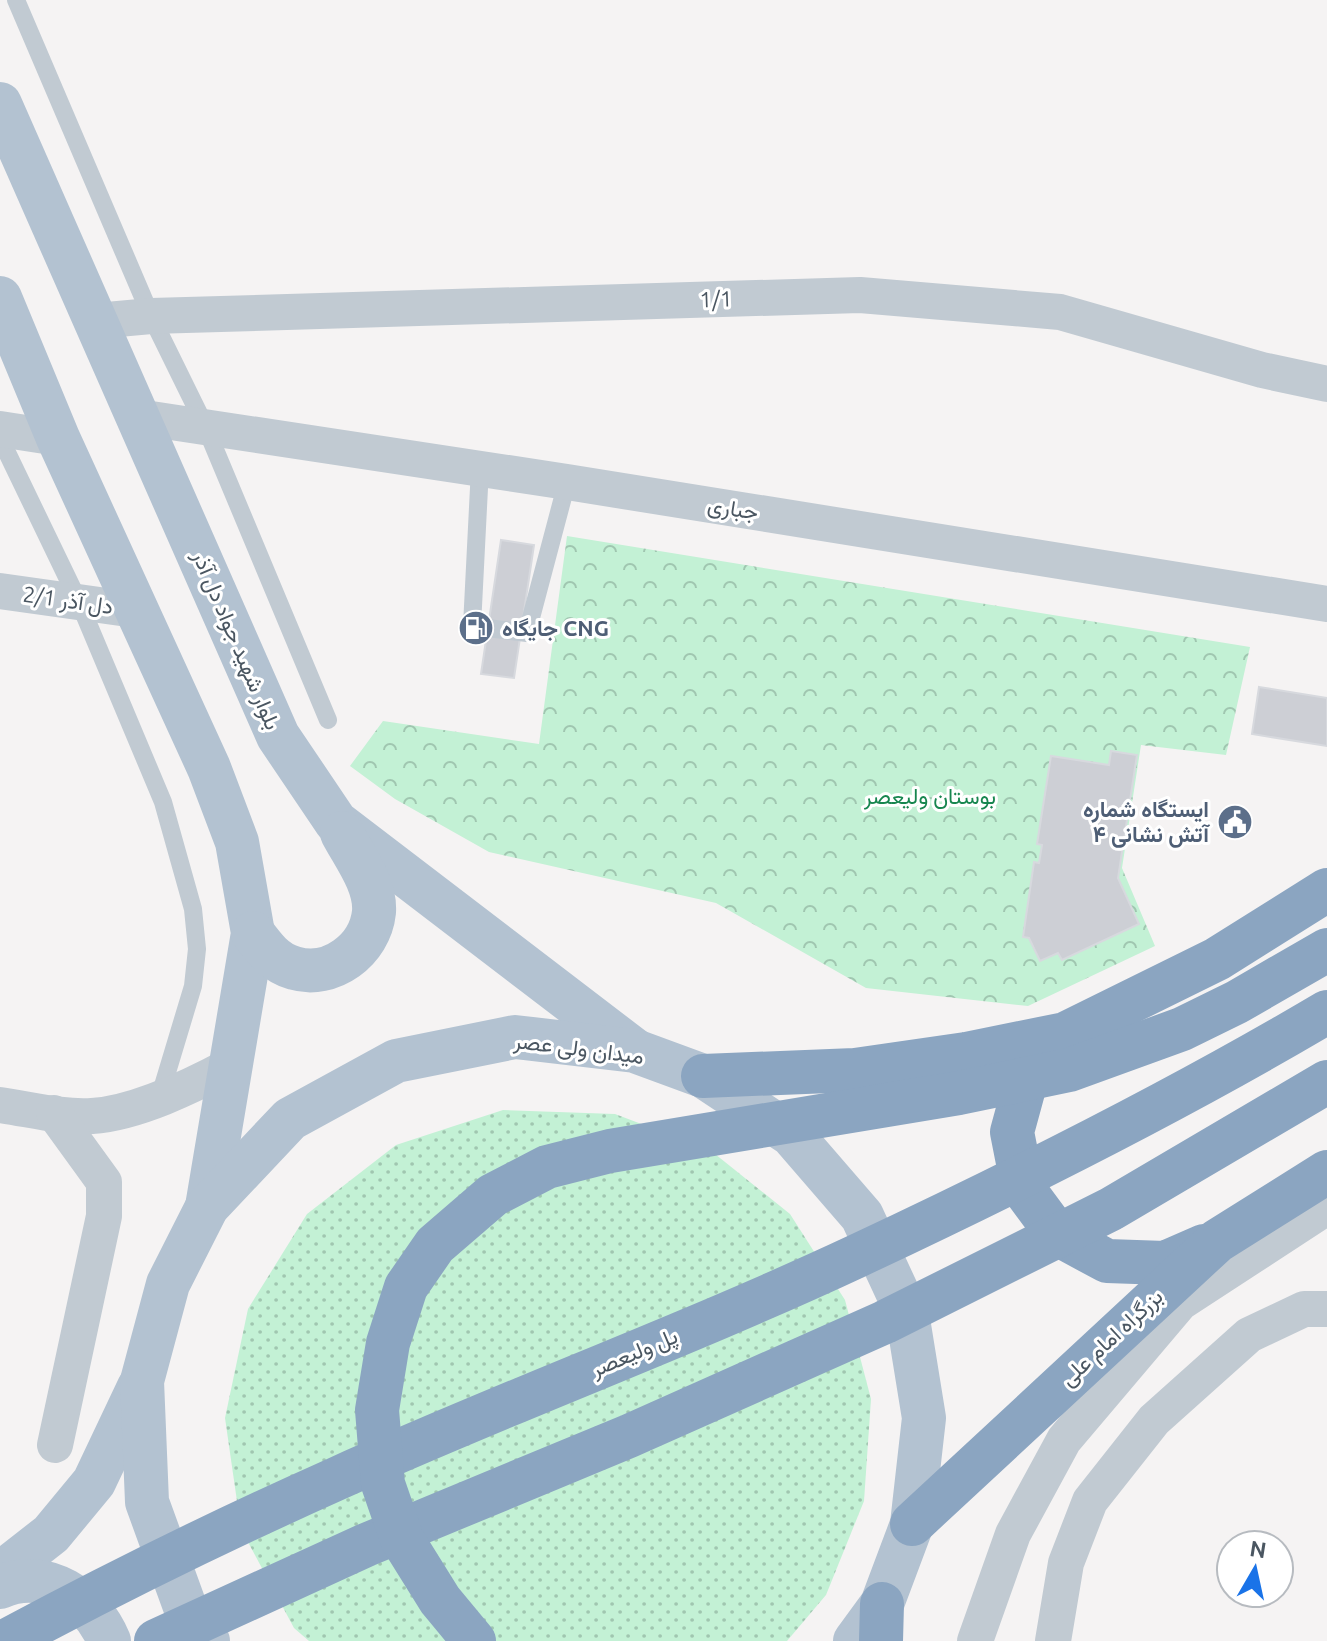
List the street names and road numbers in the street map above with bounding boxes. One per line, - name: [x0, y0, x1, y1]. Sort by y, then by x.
- street label: 1/1: [699, 285, 733, 312]
- street label: جباری: [706, 491, 760, 526]
- street label: بلوار شهید جواد دل آذر: [186, 546, 286, 734]
- street label: دل آذر 2/1: [21, 581, 115, 620]
- street label: میدان ولی عصر: [511, 1027, 645, 1070]
- street label: بزرگراه امام علی: [1054, 1283, 1169, 1393]
- street label: پل ولیعصر: [586, 1322, 682, 1384]

